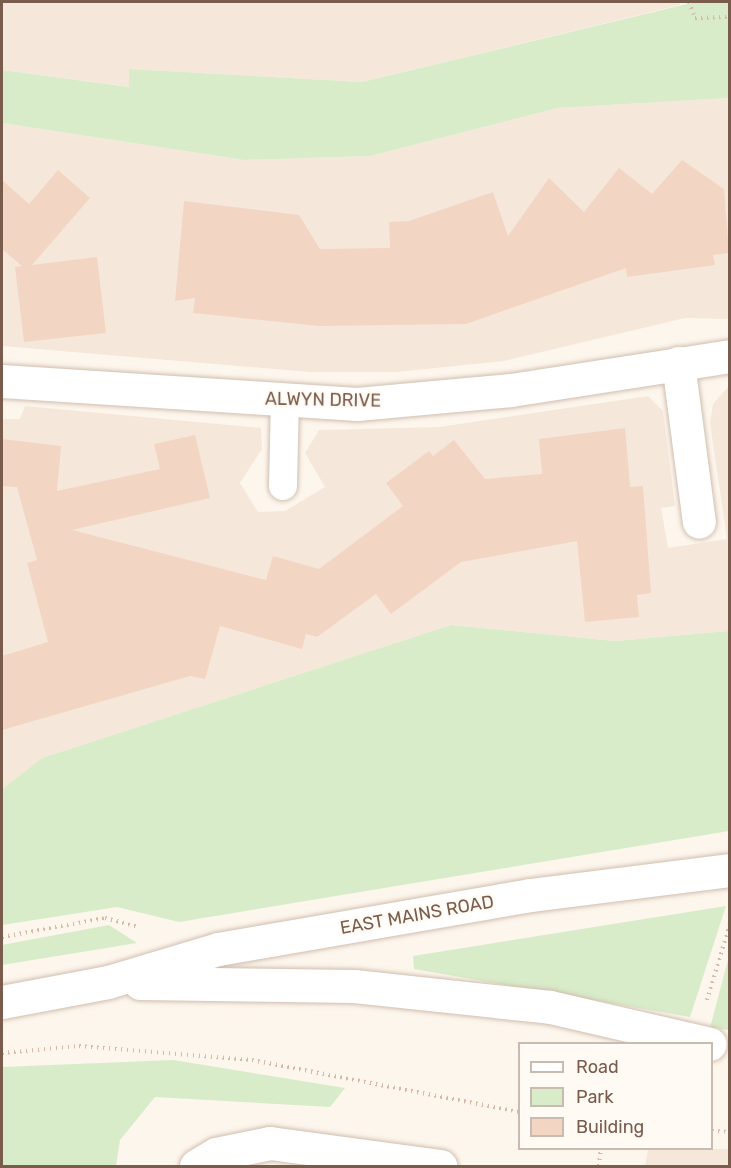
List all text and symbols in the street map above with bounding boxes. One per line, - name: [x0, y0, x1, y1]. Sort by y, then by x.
- street label: ALWYN DRIVE: [265, 388, 381, 412]
- street label: EAST MAINS ROAD: [338, 891, 496, 939]
- legend: [518, 1042, 713, 1150]
- text: Road: [576, 1056, 619, 1078]
- text: Park: [576, 1086, 613, 1108]
- text: Building: [576, 1116, 644, 1138]

